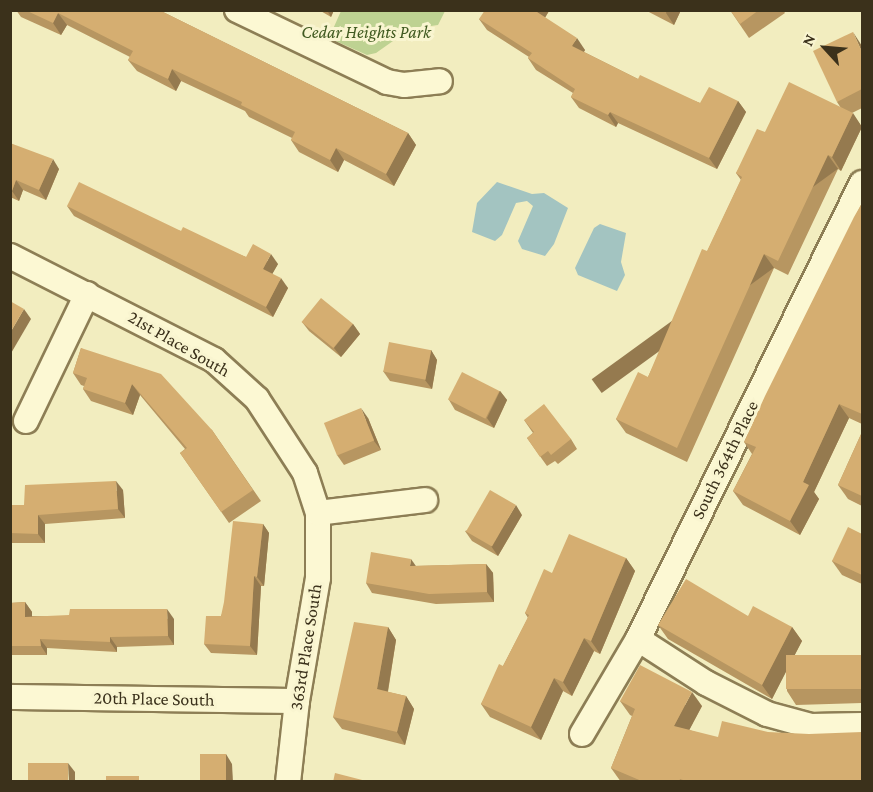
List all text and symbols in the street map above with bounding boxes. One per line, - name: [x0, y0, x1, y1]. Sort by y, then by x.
- north arrow: [795, 18, 855, 78]
- park label: Cedar Heights Park: [301, 21, 431, 43]
- text: N: [798, 31, 818, 49]
- street label: 21st Place South: [124, 306, 234, 382]
- street label: South 364th Place: [687, 397, 763, 523]
- street label: 363rd Place South: [285, 582, 327, 712]
- street label: 20th Place South: [93, 687, 215, 711]

